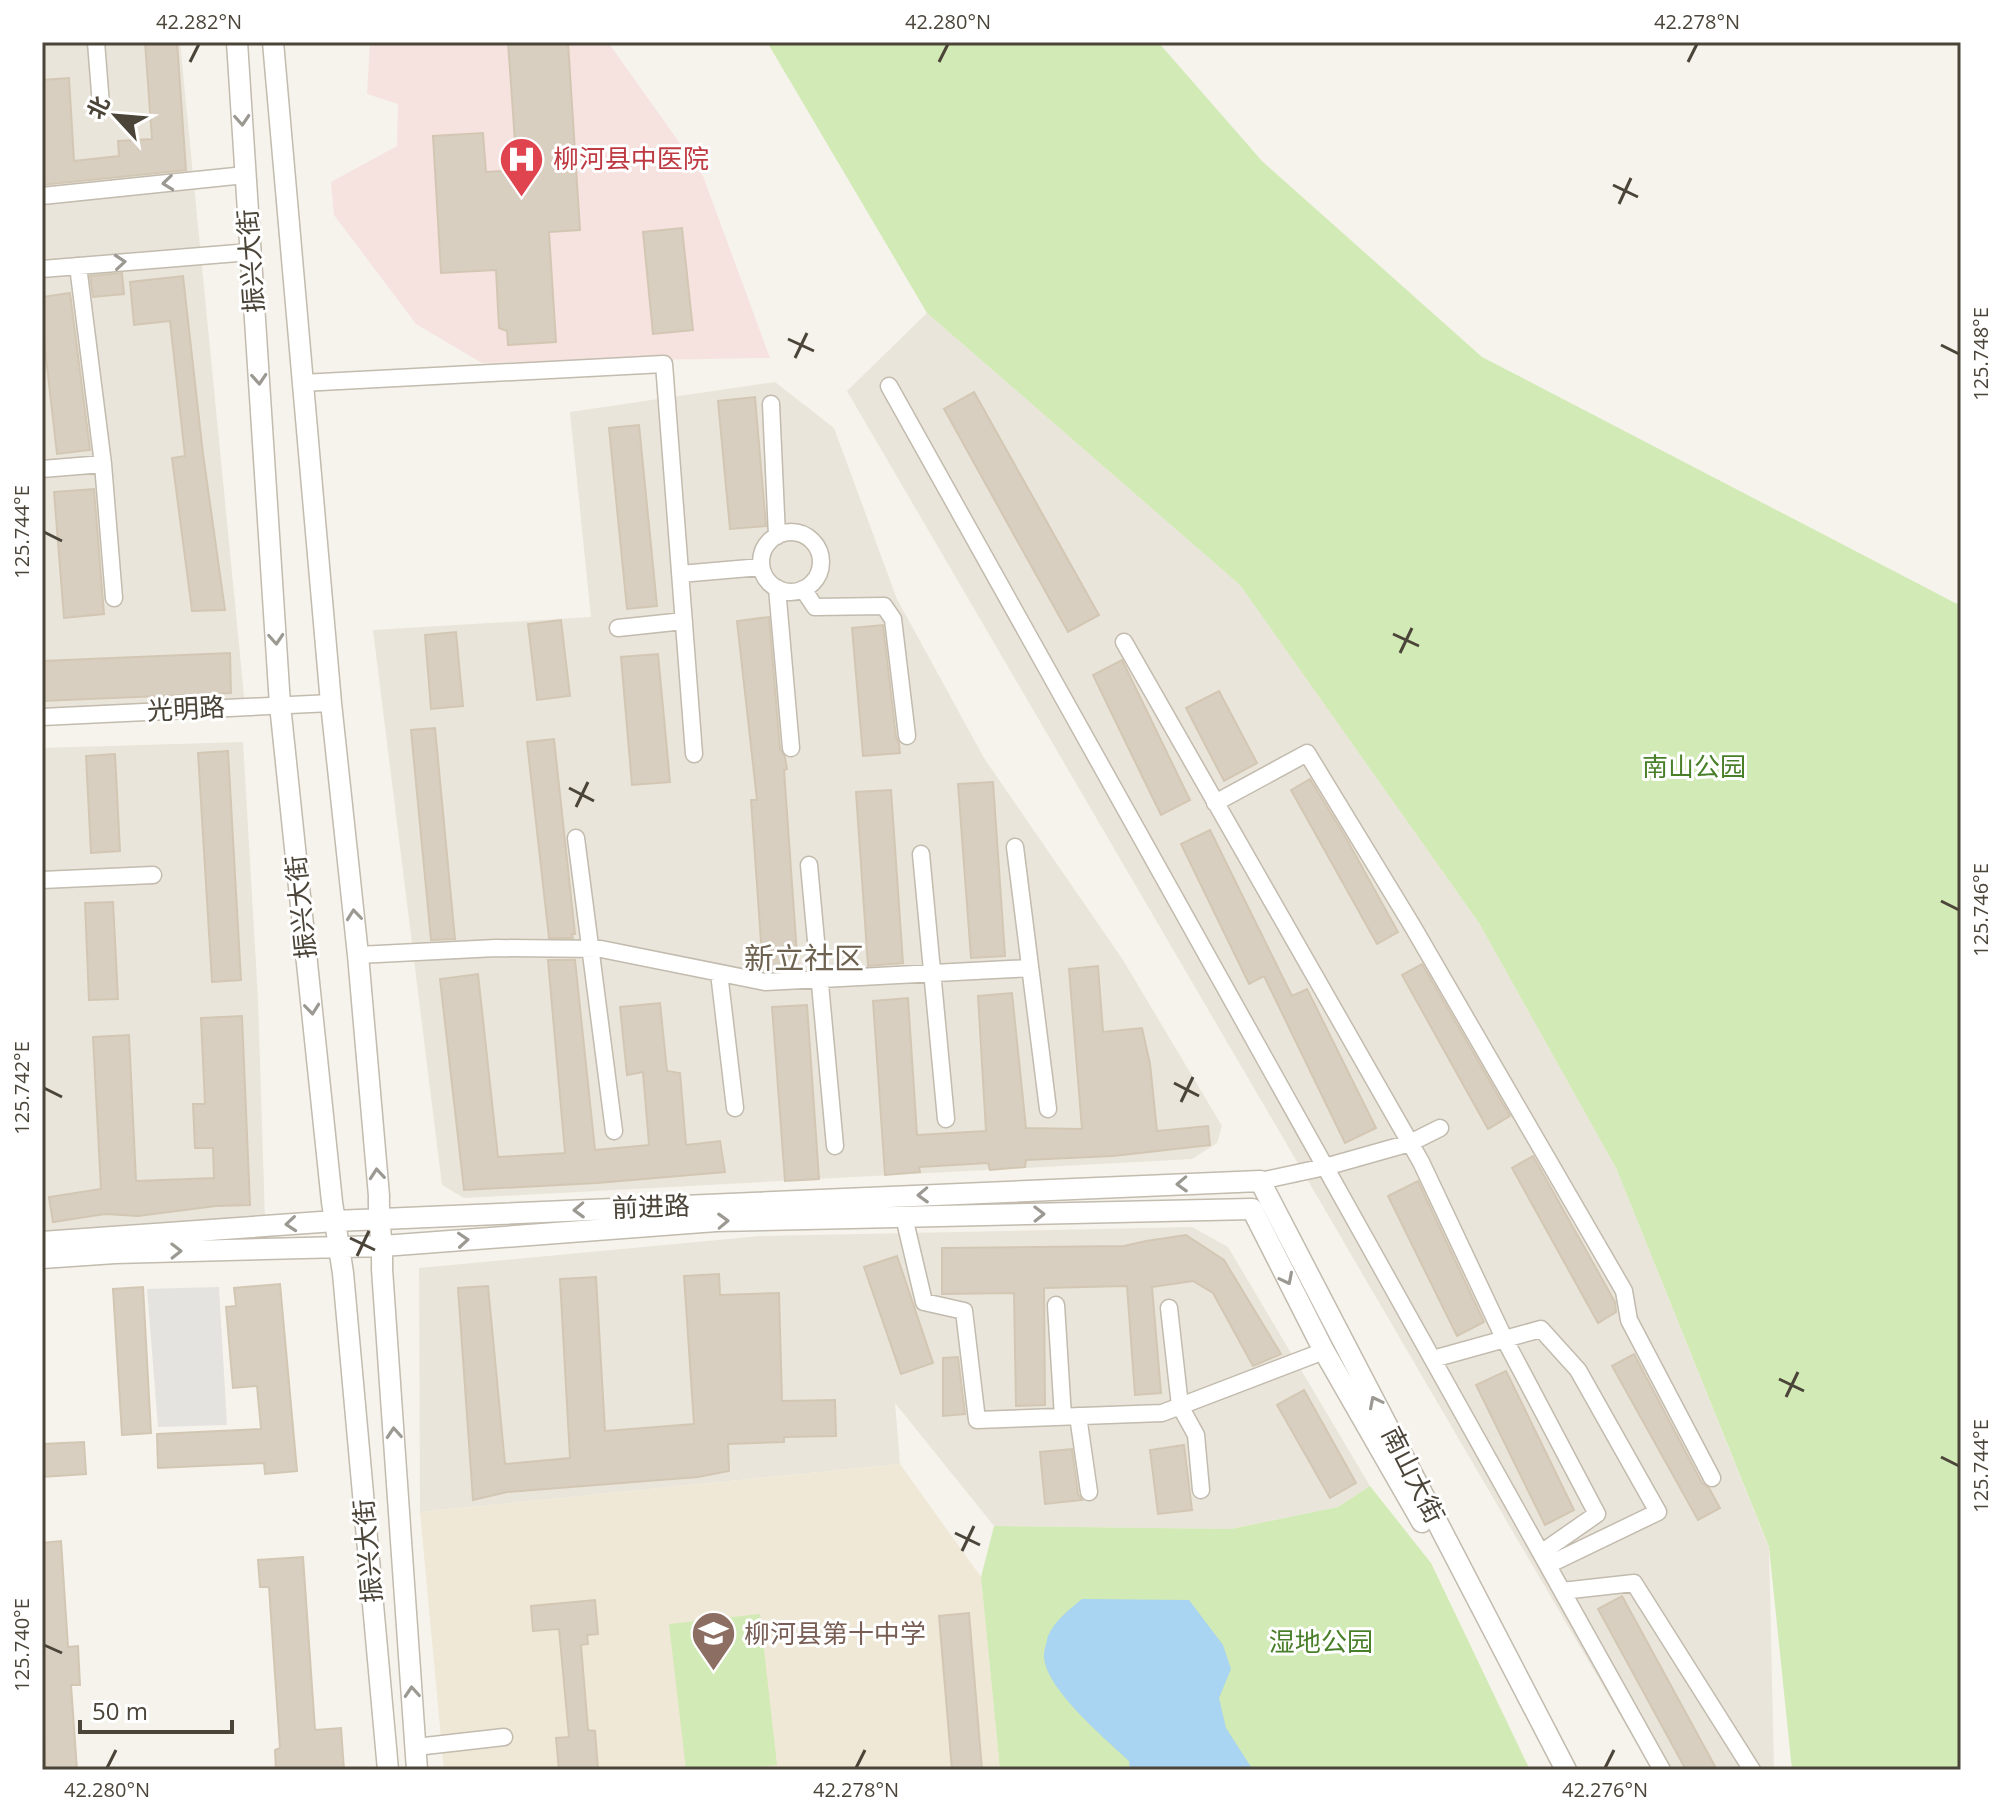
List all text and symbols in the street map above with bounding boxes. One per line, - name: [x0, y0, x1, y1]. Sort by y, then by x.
- text: 42.282°N: [156, 8, 242, 35]
- text: 42.280°N: [905, 8, 991, 35]
- text: 42.278°N: [1654, 8, 1740, 35]
- north arrow: [76, 76, 156, 156]
- text: 北: [79, 90, 115, 123]
- one-way arrow: [233, 114, 250, 127]
- hospital icon: 柳河县中医院: [498, 135, 546, 198]
- place label: 柳河县中医院: [553, 140, 709, 176]
- one-way arrow: [161, 174, 174, 191]
- street label: 振兴大街: [228, 208, 272, 314]
- one-way arrow: [114, 254, 127, 271]
- text: 125.748°E: [1967, 307, 1994, 401]
- one-way arrow: [250, 373, 267, 386]
- text: 125.744°E: [8, 485, 35, 579]
- one-way arrow: [267, 633, 284, 646]
- street label: 光明路: [146, 688, 226, 728]
- park label: 南山公园: [1642, 748, 1746, 784]
- street label: 振兴大街: [277, 854, 323, 961]
- text: 125.746°E: [1967, 863, 1994, 957]
- one-way arrow: [346, 908, 363, 921]
- district label: 新立社区: [744, 937, 864, 978]
- one-way arrow: [303, 1003, 320, 1016]
- text: 125.742°E: [8, 1041, 35, 1135]
- one-way arrow: [369, 1167, 386, 1180]
- one-way arrow: [1175, 1176, 1188, 1193]
- street label: 前进路: [611, 1187, 691, 1225]
- one-way arrow: [916, 1187, 929, 1204]
- one-way arrow: [572, 1202, 585, 1219]
- one-way arrow: [1033, 1205, 1046, 1223]
- one-way arrow: [717, 1212, 730, 1229]
- one-way arrow: [284, 1215, 297, 1232]
- one-way arrow: [457, 1232, 470, 1249]
- one-way arrow: [170, 1243, 183, 1260]
- one-way arrow: [1278, 1270, 1293, 1285]
- one-way arrow: [1370, 1396, 1385, 1411]
- text: 125.744°E: [1967, 1419, 1994, 1513]
- street label: 南山大街: [1374, 1420, 1454, 1529]
- one-way arrow: [386, 1426, 403, 1439]
- street label: 振兴大街: [345, 1498, 389, 1604]
- text: 125.740°E: [8, 1598, 35, 1692]
- school or university icon: 柳河县第十中学: [689, 1610, 737, 1673]
- place label: 柳河县第十中学: [744, 1615, 926, 1651]
- park label: 湿地公园: [1269, 1623, 1373, 1659]
- scale bar: [80, 1684, 232, 1734]
- one-way arrow: [404, 1685, 421, 1698]
- text: 50 m: [92, 1694, 148, 1727]
- text: 42.280°N: [64, 1776, 150, 1803]
- text: 42.278°N: [813, 1776, 899, 1803]
- text: 42.276°N: [1562, 1776, 1648, 1803]

